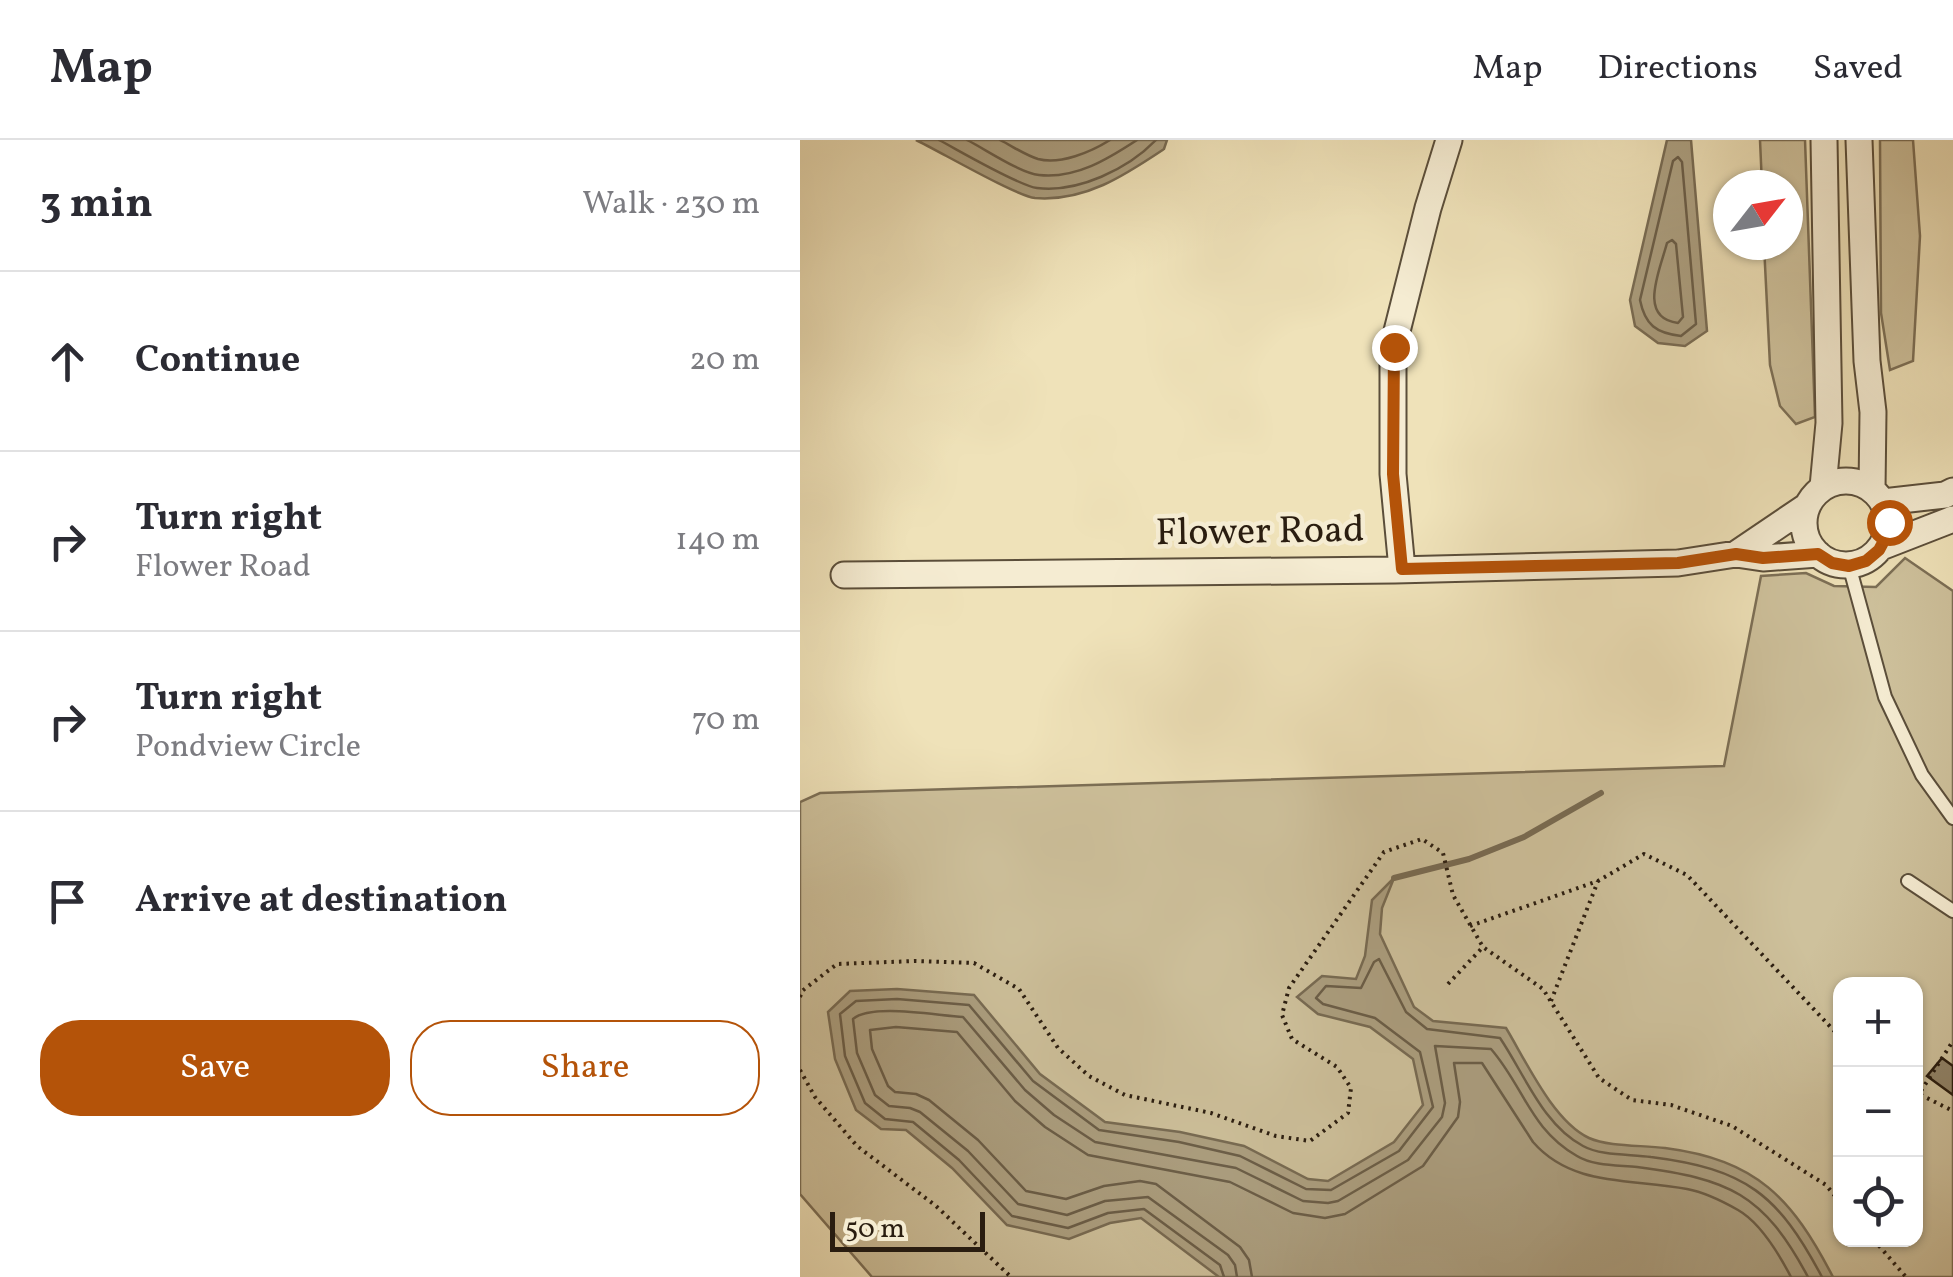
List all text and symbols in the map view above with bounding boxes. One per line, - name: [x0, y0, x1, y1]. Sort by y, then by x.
- text: Map: [50, 36, 153, 103]
- text: Map: [1472, 45, 1543, 93]
- text: Directions: [1598, 45, 1758, 93]
- text: Saved: [1813, 45, 1903, 93]
- north arrow: [1713, 170, 1803, 260]
- text: 3 min: [40, 176, 153, 235]
- text: Walk · 230 m: [582, 183, 760, 227]
- route end: [1372, 325, 1418, 371]
- icon: ahead: [40, 334, 95, 389]
- text: Continue: [135, 335, 300, 388]
- text: 20 m: [689, 339, 760, 383]
- text: Turn right: [135, 493, 322, 546]
- route start: [1867, 500, 1913, 546]
- street label: Flower Road: [1155, 505, 1365, 561]
- icon: right: [40, 514, 95, 569]
- text: 140 m: [675, 519, 760, 563]
- text: Flower Road: [135, 546, 311, 590]
- text: Turn right: [135, 673, 322, 726]
- icon: right: [40, 694, 95, 749]
- text: 70 m: [692, 699, 760, 743]
- text: Pondview Circle: [135, 726, 361, 770]
- icon: arrive: [40, 874, 95, 929]
- text: Arrive at destination: [135, 875, 508, 928]
- map controls: [1833, 977, 1923, 1247]
- button: +: [1833, 977, 1923, 1067]
- button: Save: [40, 1020, 390, 1116]
- button: Share: [410, 1020, 760, 1116]
- button: −: [1833, 1067, 1923, 1157]
- button: locate: [1833, 1157, 1923, 1247]
- scale bar: [830, 1207, 985, 1252]
- text: 50 m: [845, 1210, 905, 1249]

